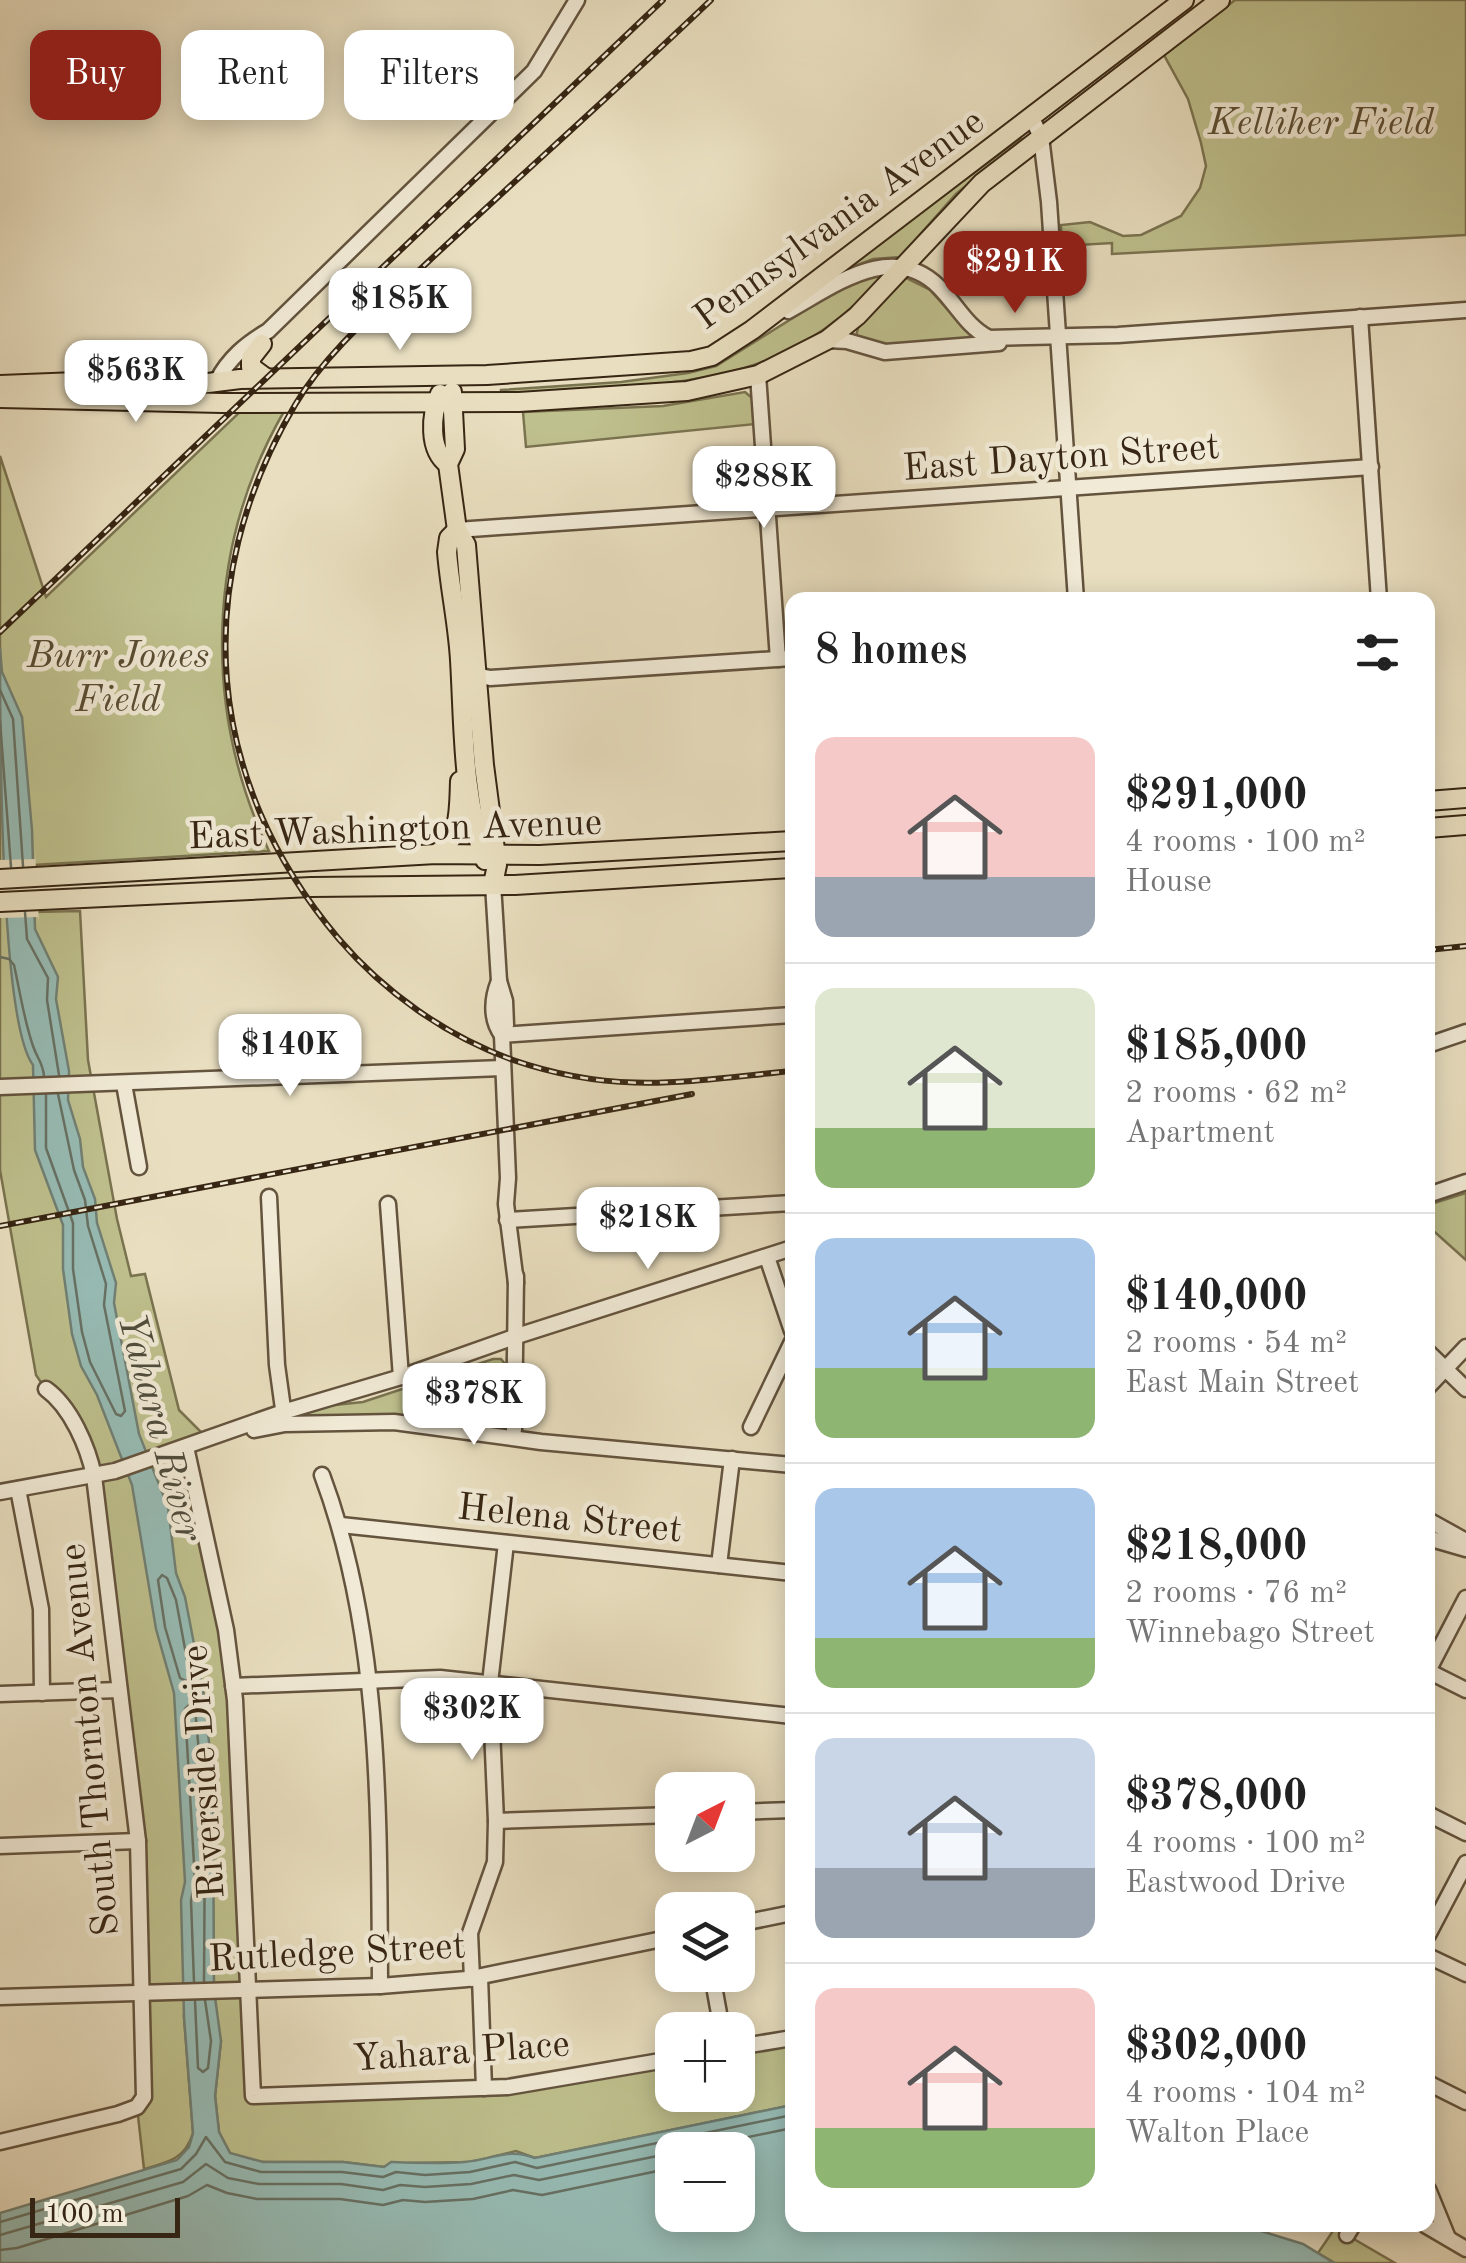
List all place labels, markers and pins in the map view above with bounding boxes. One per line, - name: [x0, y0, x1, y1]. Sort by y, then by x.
- pin: $291K: [945, 231, 1085, 316]
- pin: $185K: [330, 268, 470, 353]
- pin: $563K: [66, 340, 206, 425]
- pin: $288K: [694, 446, 834, 531]
- pin: $140K: [220, 1014, 360, 1099]
- pin: $218K: [578, 1187, 718, 1272]
- pin: $378K: [404, 1363, 544, 1448]
- pin: $302K: [402, 1678, 542, 1763]

